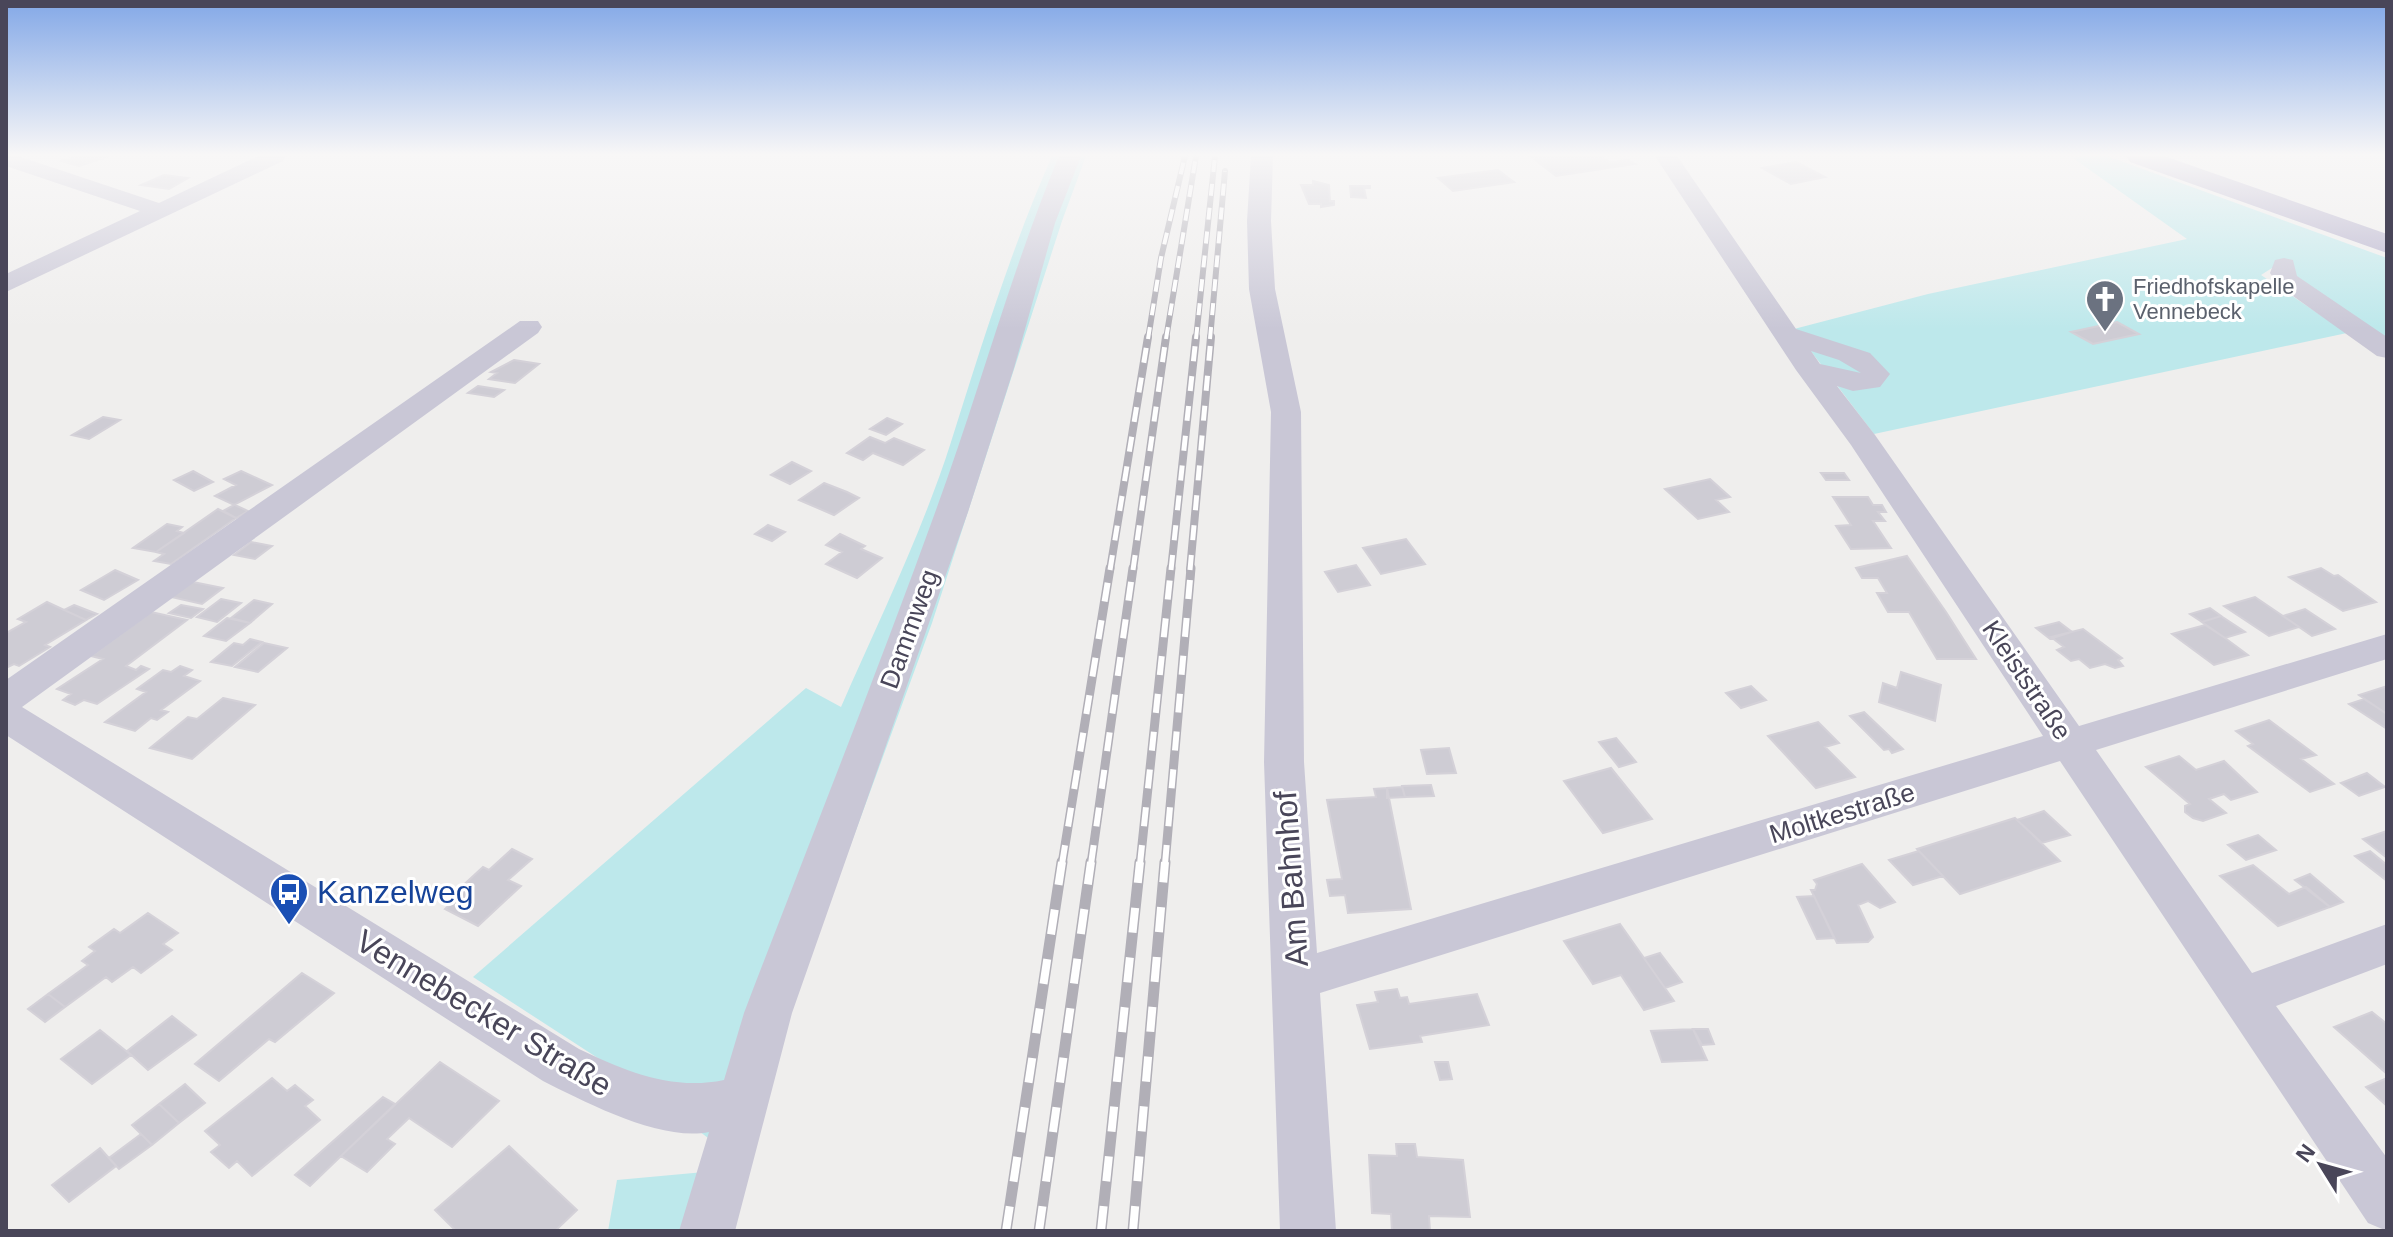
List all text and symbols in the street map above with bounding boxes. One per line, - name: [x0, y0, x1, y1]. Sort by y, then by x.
- place label: Friedhofskapelle Vennebeck: [2133, 274, 2294, 324]
- church icon: Friedhofskapelle Vennebeck: [2084, 278, 2126, 333]
- street label: Dammweg: [874, 565, 944, 693]
- street label: Kleiststraße: [1976, 615, 2078, 745]
- street label: Moltkestraße: [1766, 777, 1918, 849]
- street label: Am Bahnhof: [1267, 790, 1315, 968]
- bus stop icon: Kanzelweg: [268, 871, 310, 926]
- place label: Kanzelweg: [317, 874, 474, 910]
- street label: Vennebecker Straße: [350, 922, 618, 1104]
- north arrow: [2281, 1125, 2361, 1205]
- text: N: [2291, 1139, 2320, 1167]

